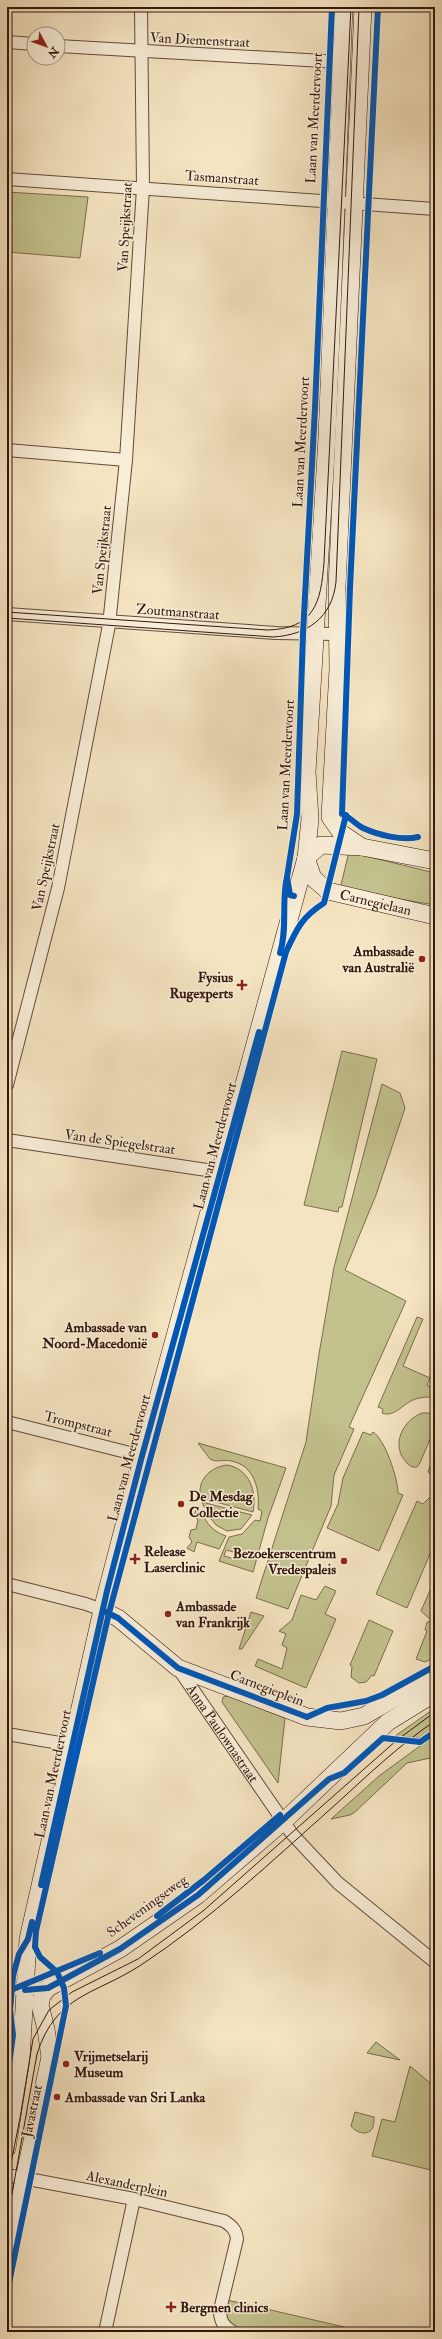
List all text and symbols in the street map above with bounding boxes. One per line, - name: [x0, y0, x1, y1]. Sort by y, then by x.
- north arrow: [26, 26, 66, 66]
- street label: Van Diemenstraat: [150, 29, 251, 51]
- text: N: [44, 43, 62, 61]
- street label: Laan van Meerdervoort: [302, 52, 326, 184]
- street label: Tasmanstraat: [185, 167, 260, 189]
- street label: Van Speijkstraat: [114, 181, 137, 272]
- street label: Laan van Meerdervoort: [289, 376, 313, 508]
- street label: Van Speijkstraat: [89, 504, 116, 595]
- street label: Zoutmanstraat: [136, 601, 221, 623]
- street label: Laan van Meerdervoort: [274, 699, 298, 831]
- street label: Van Speijkstraat: [28, 821, 65, 913]
- street label: Carnegielaan: [338, 886, 413, 919]
- place label: Ambassade van Australië: [342, 943, 414, 976]
- marker: Ambassade van Australië: [417, 954, 427, 964]
- place label: Fysius Rugexperts: [169, 969, 233, 1003]
- marker: Fysius Rugexperts: [236, 979, 248, 991]
- street label: Laan van Meerdervoort: [190, 1080, 240, 1212]
- street label: Van de Spiegelstraat: [63, 1126, 177, 1159]
- place label: Ambassade van Noord-Macedonië: [41, 1319, 148, 1352]
- marker: Ambassade van Noord-Macedonië: [150, 1330, 160, 1340]
- street label: Laan van Meerdervoort: [104, 1392, 154, 1524]
- street label: Trompstraat: [42, 1407, 114, 1442]
- place label: De Mesdag Collectie: [189, 1488, 254, 1521]
- marker: De Mesdag Collectie: [176, 1499, 186, 1509]
- place label: Release Laserclinic: [144, 1543, 206, 1576]
- place label: Bezoekerscentrum Vredespaleis: [233, 1545, 336, 1579]
- marker: Release Laserclinic: [129, 1553, 141, 1565]
- marker: Bezoekerscentrum Vredespaleis: [339, 1556, 349, 1566]
- place label: Ambassade van Frankrijk: [175, 1598, 250, 1631]
- marker: Ambassade van Frankrijk: [163, 1609, 173, 1619]
- street label: Carnegieplein: [227, 1666, 306, 1711]
- street label: Anna Paulownastraat: [182, 1680, 263, 1786]
- street label: Laan van Meerdervoort: [31, 1708, 75, 1840]
- street label: Scheveningseweg: [103, 1870, 191, 1941]
- place label: Vrijmetselarij Museum: [73, 2048, 148, 2081]
- marker: Vrijmetselarij Museum: [61, 2059, 71, 2069]
- street label: Javastraat: [18, 2083, 46, 2140]
- place label: Ambassade van Sri Lanka: [64, 2089, 207, 2106]
- marker: Ambassade van Sri Lanka: [52, 2092, 62, 2102]
- street label: Alexanderplein: [84, 2167, 169, 2202]
- place label: Bergmen clinics: [180, 2299, 268, 2317]
- marker: Bergmen clinics: [165, 2301, 177, 2313]

